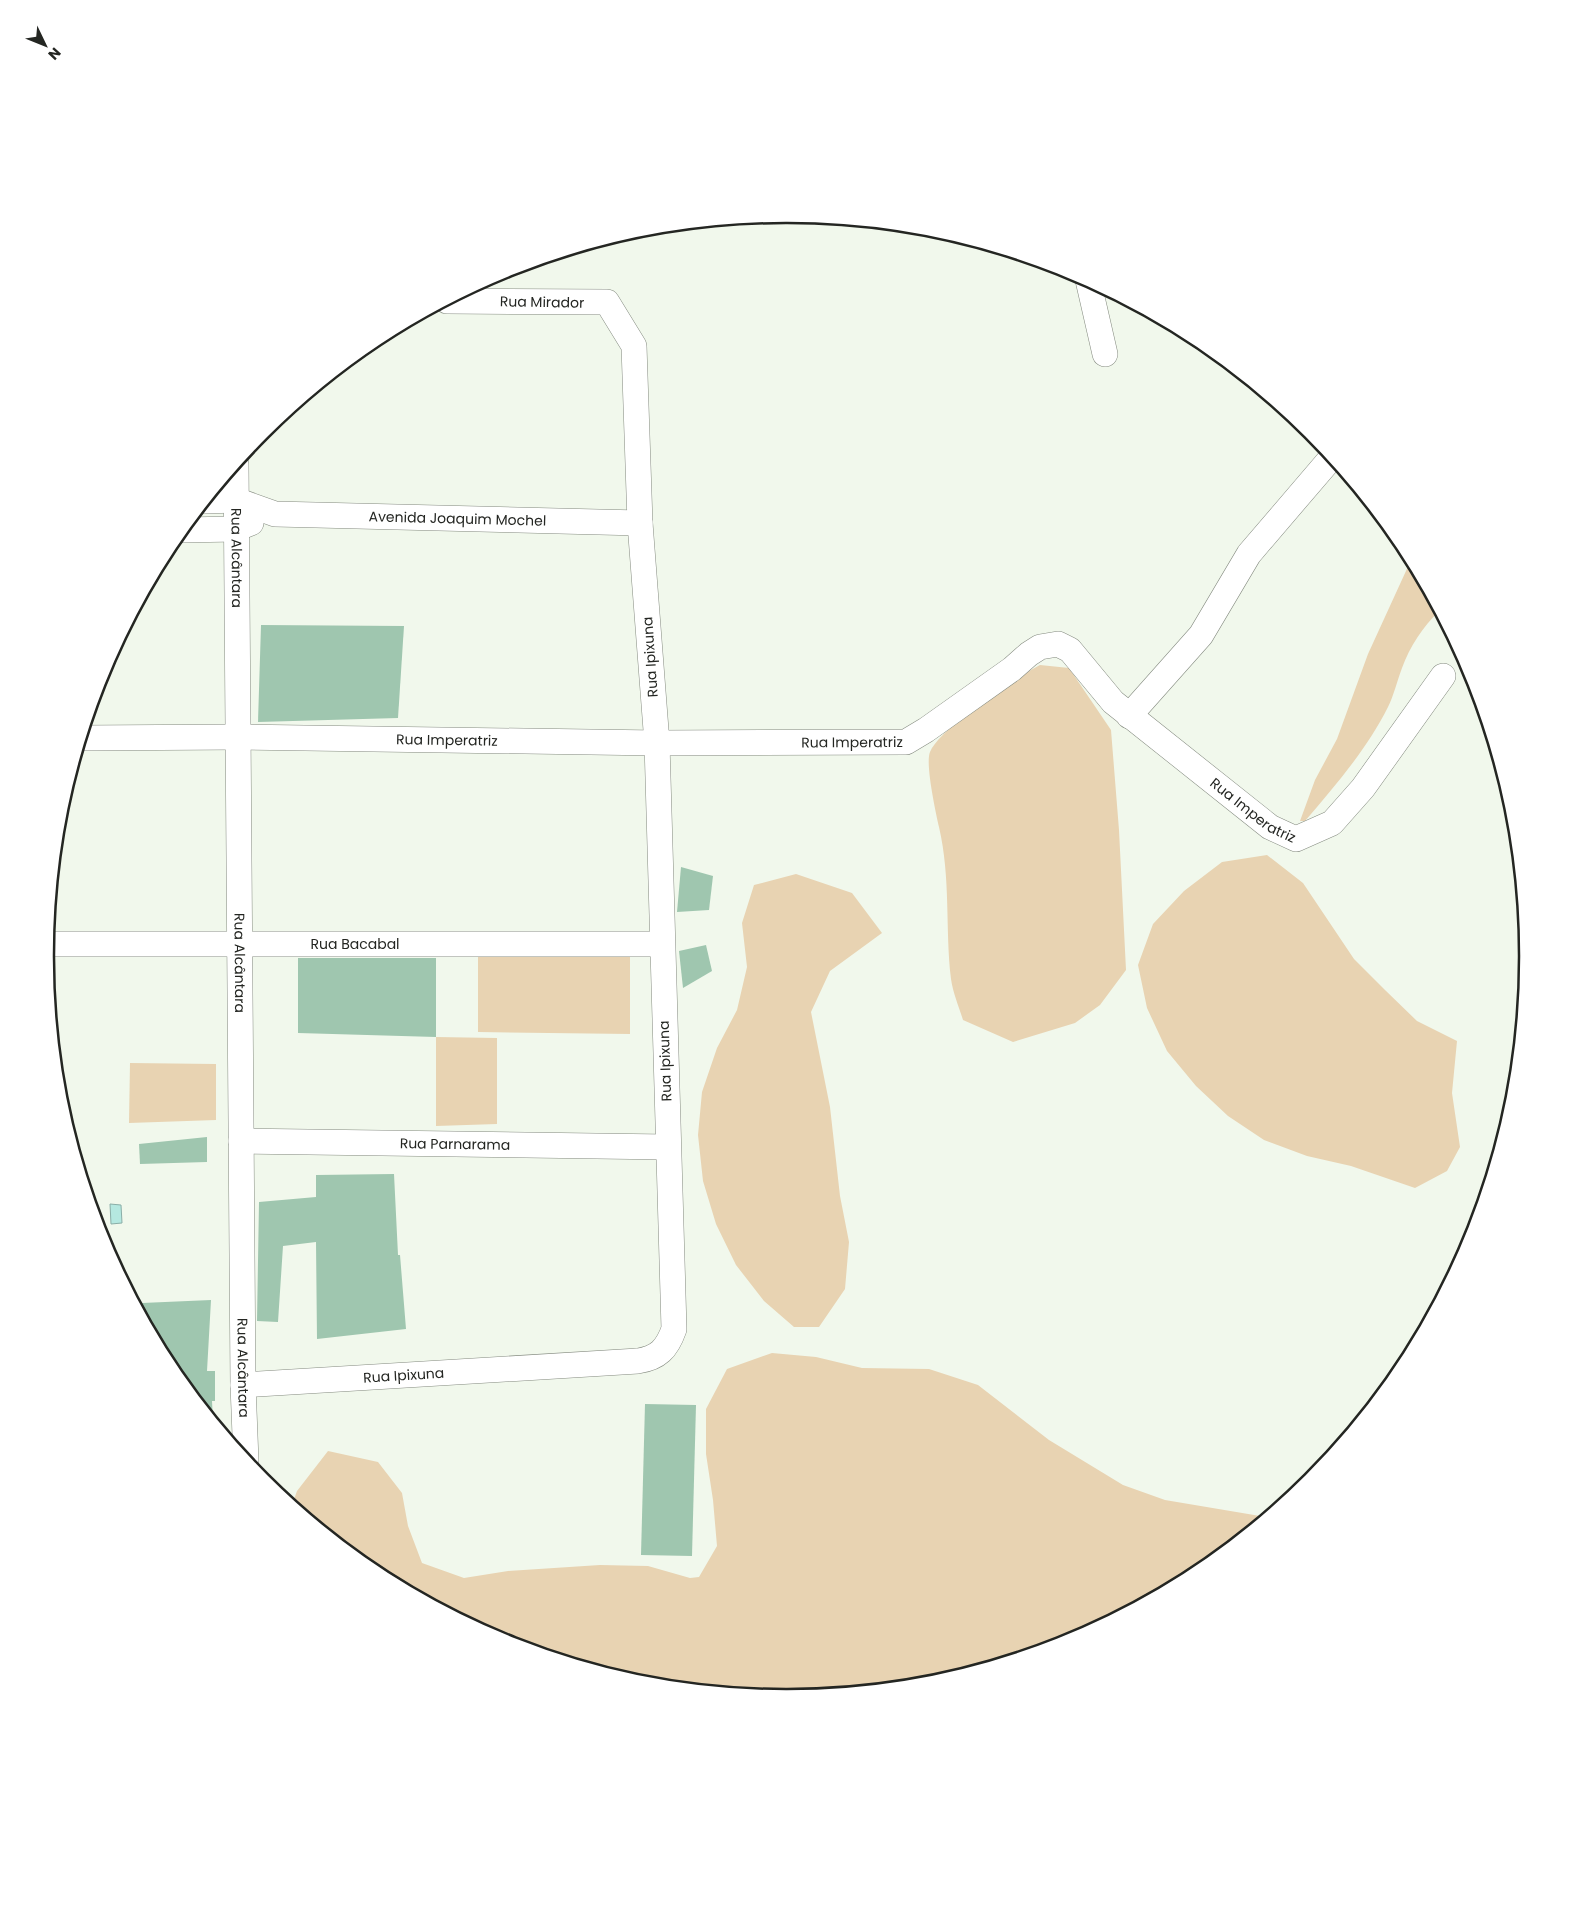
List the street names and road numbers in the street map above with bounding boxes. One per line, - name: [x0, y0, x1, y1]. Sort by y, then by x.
- street label: Rua Mirador: [500, 291, 584, 313]
- street label: Avenida Joaquim Mochel: [368, 506, 547, 531]
- street label: Rua Alcântara: [226, 508, 247, 608]
- street label: Rua Ipixuna: [637, 616, 663, 698]
- street label: Rua Imperatriz: [396, 729, 498, 751]
- street label: Rua Imperatriz: [801, 732, 903, 752]
- street label: Rua Imperatriz: [1206, 773, 1299, 848]
- street label: Rua Alcântara: [229, 913, 250, 1013]
- street label: Rua Bacabal: [310, 934, 400, 954]
- street label: Rua Ipixuna: [654, 1020, 676, 1102]
- street label: Rua Parnarama: [400, 1133, 510, 1155]
- street label: Rua Alcântara: [232, 1318, 254, 1418]
- street label: Rua Ipixuna: [363, 1363, 445, 1388]

